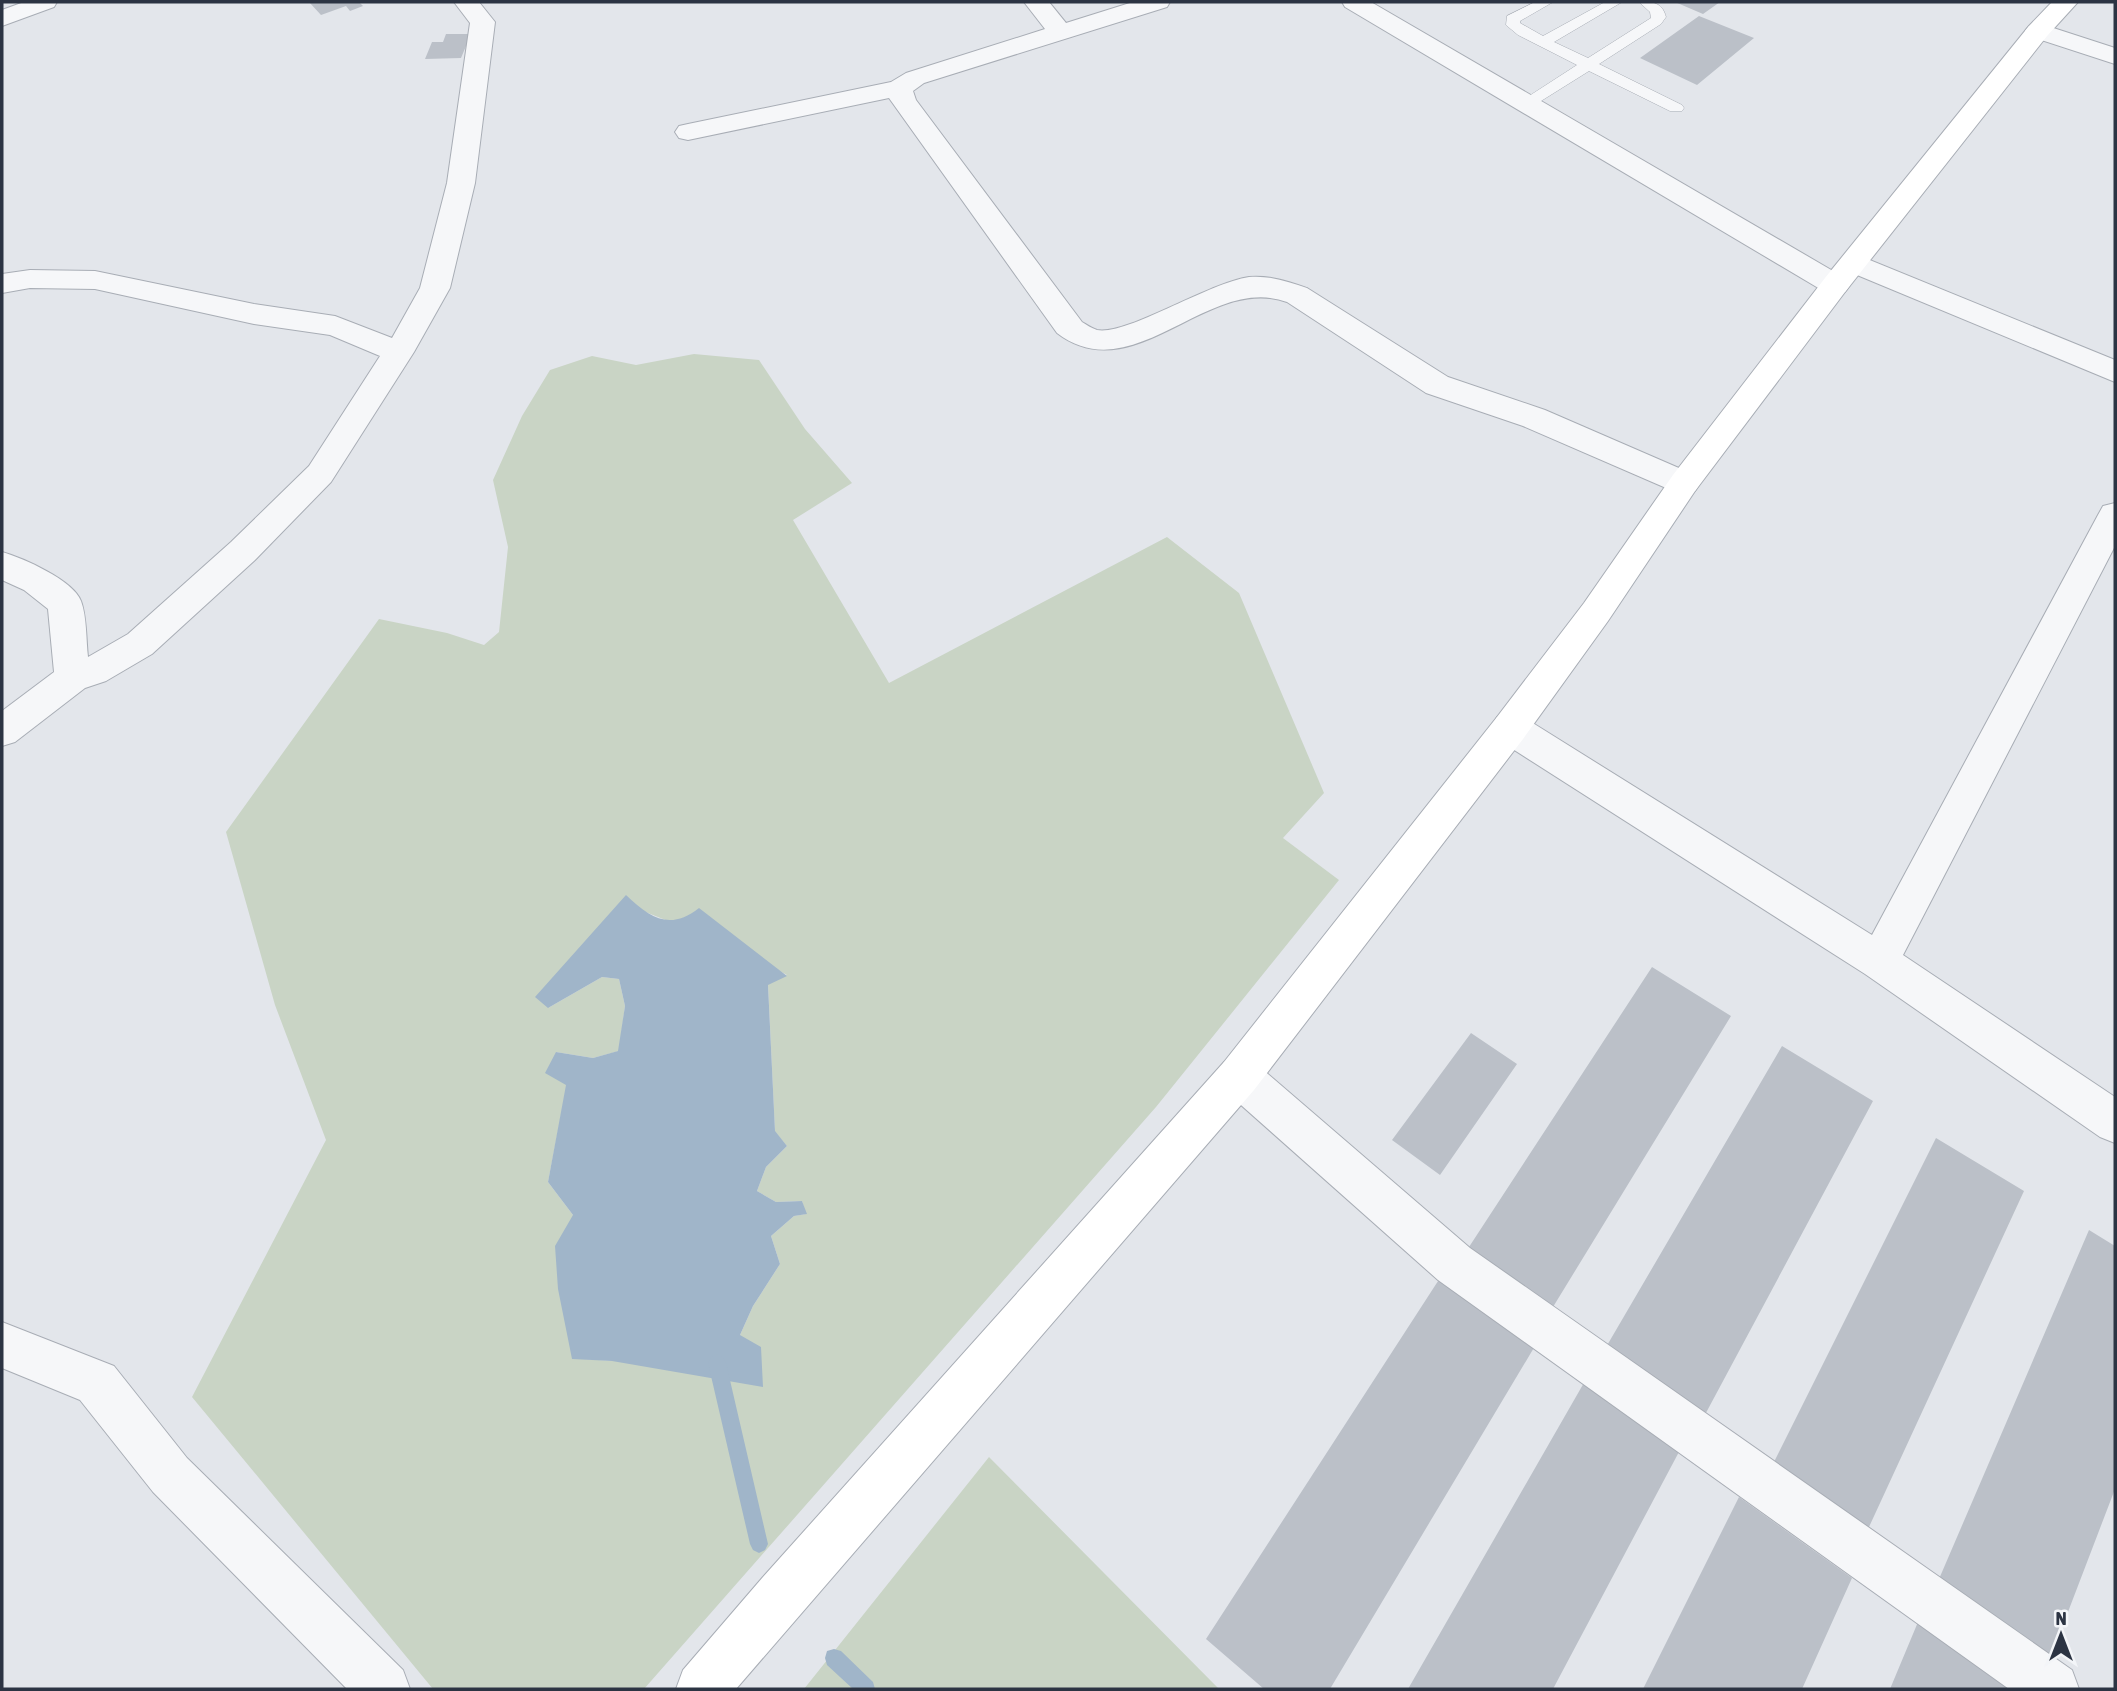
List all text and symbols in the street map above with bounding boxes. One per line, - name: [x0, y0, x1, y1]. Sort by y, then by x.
- north arrow: [2026, 1600, 2096, 1670]
- text: N: [2055, 1607, 2067, 1629]

